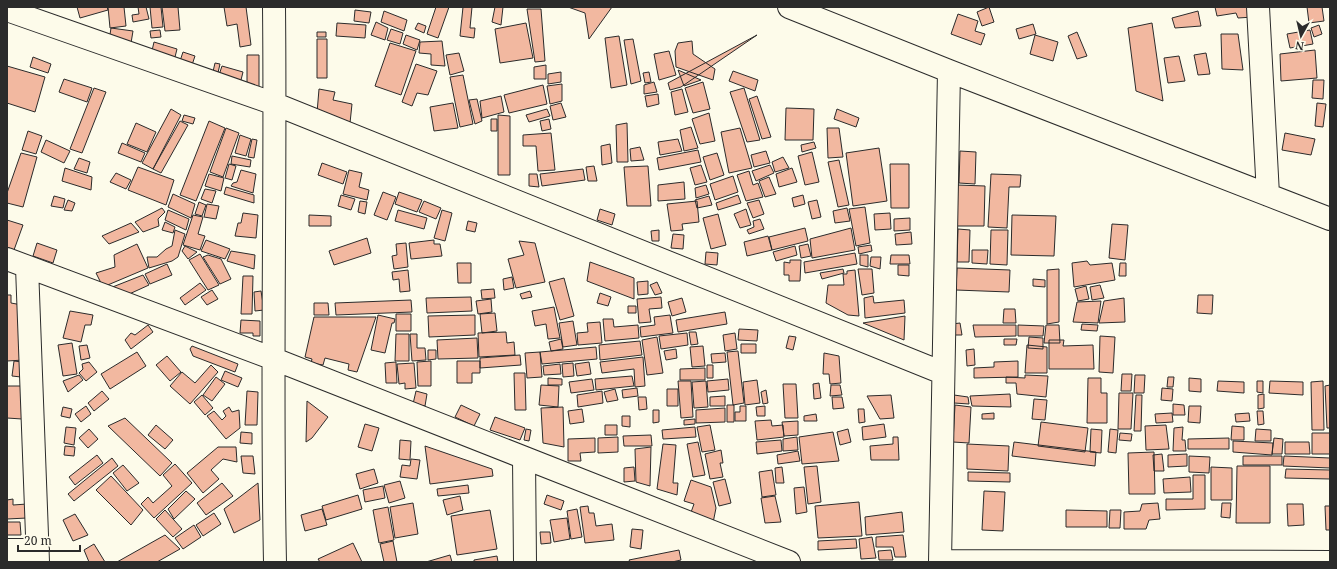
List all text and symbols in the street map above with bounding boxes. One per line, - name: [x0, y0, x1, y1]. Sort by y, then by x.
- north arrow: [1281, 16, 1321, 56]
- text: N: [1294, 38, 1305, 54]
- scale bar: [18, 527, 80, 553]
- text: 20 m: [24, 532, 52, 549]

